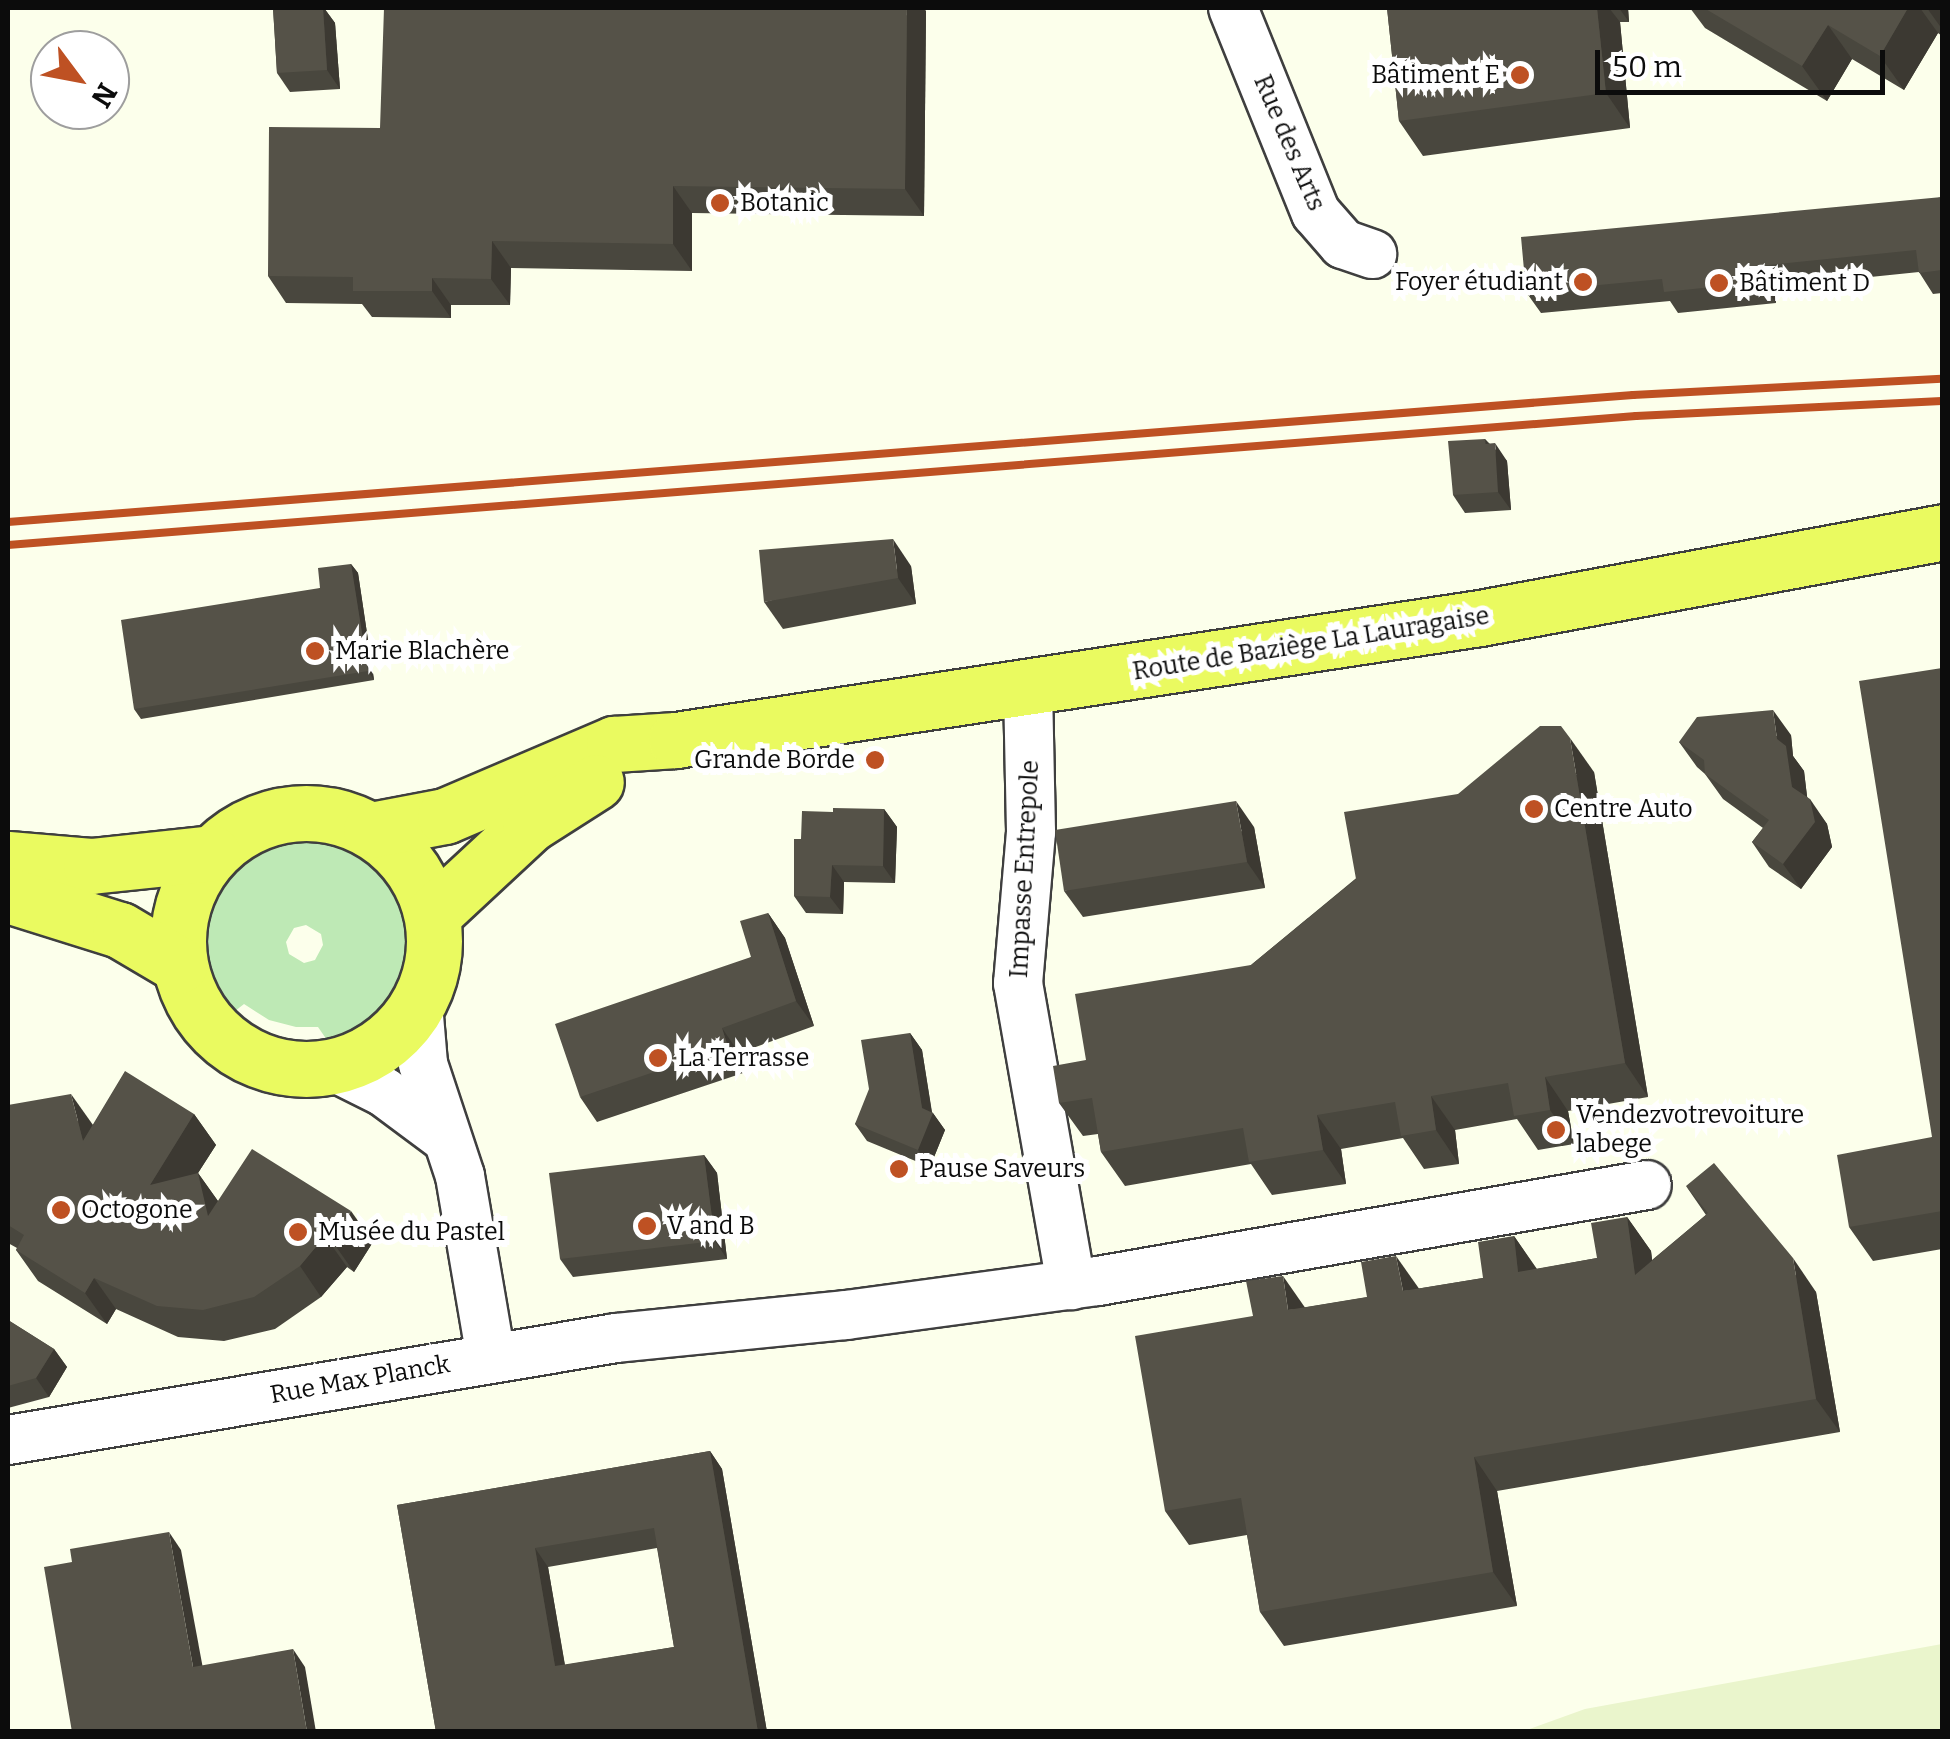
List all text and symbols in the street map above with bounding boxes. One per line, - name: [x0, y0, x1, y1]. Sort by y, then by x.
- north arrow: [30, 30, 130, 130]
- scale bar: [1600, 30, 1890, 92]
- text: 50 m: [1612, 49, 1682, 85]
- place label: Bâtiment E: [1371, 60, 1500, 90]
- marker: Bâtiment E: [1509, 64, 1531, 86]
- street label: Rue des Arts: [1247, 71, 1331, 215]
- text: N: [84, 77, 124, 113]
- place label: Botanic: [740, 188, 829, 218]
- marker: Botanic: [709, 192, 731, 214]
- place label: Foyer étudiant: [1395, 267, 1563, 297]
- place label: Bâtiment D: [1739, 268, 1870, 298]
- marker: Foyer étudiant: [1572, 271, 1594, 293]
- marker: Bâtiment D: [1708, 272, 1730, 294]
- street label: Route de Baziège La Lauragaise: [1131, 601, 1491, 687]
- place label: Marie Blachère: [335, 636, 509, 666]
- marker: Marie Blachère: [304, 640, 326, 662]
- place label: Grande Borde: [694, 745, 855, 775]
- marker: Grande Borde: [864, 749, 886, 771]
- street label: Impasse Entrepole: [1004, 759, 1046, 979]
- place label: Centre Auto: [1554, 794, 1693, 824]
- marker: Centre Auto: [1523, 798, 1545, 820]
- place label: La Terrasse: [678, 1043, 809, 1073]
- marker: La Terrasse: [647, 1047, 669, 1069]
- place label: Vendezvotrevoiture labege: [1576, 1101, 1804, 1160]
- marker: Vendezvotrevoiture labege: [1545, 1119, 1567, 1141]
- place label: Pause Saveurs: [919, 1154, 1085, 1184]
- marker: Pause Saveurs: [888, 1158, 910, 1180]
- place label: Octogone: [81, 1195, 193, 1225]
- marker: Octogone: [50, 1199, 72, 1221]
- place label: V and B: [667, 1211, 755, 1241]
- marker: V and B: [636, 1215, 658, 1237]
- place label: Musée du Pastel: [318, 1217, 505, 1247]
- marker: Musée du Pastel: [287, 1221, 309, 1243]
- street label: Rue Max Planck: [268, 1349, 452, 1411]

